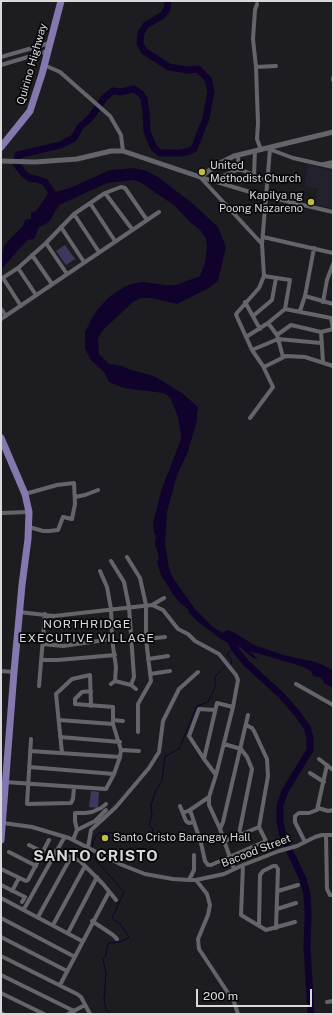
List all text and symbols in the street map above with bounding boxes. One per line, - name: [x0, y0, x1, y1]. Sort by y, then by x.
- street label: Quirino Highway: [14, 22, 50, 106]
- place label: United Methodist Church: [210, 159, 301, 185]
- marker: United Methodist Church: [197, 167, 207, 177]
- place label: Kapilya ng Poong Nazareno: [219, 189, 303, 215]
- marker: Kapilya ng Poong Nazareno: [306, 197, 316, 207]
- district label: NORTHRIDGE EXECUTIVE VILLAGE: [19, 617, 155, 645]
- place label: Santo Cristo Barangay Hall: [113, 831, 251, 845]
- street label: Bacood Street: [219, 832, 293, 870]
- marker: Santo Cristo Barangay Hall: [100, 833, 110, 843]
- district label: SANTO CRISTO: [33, 847, 159, 865]
- scale bar: [198, 981, 314, 1007]
- text: 200 m: [203, 989, 238, 1003]

